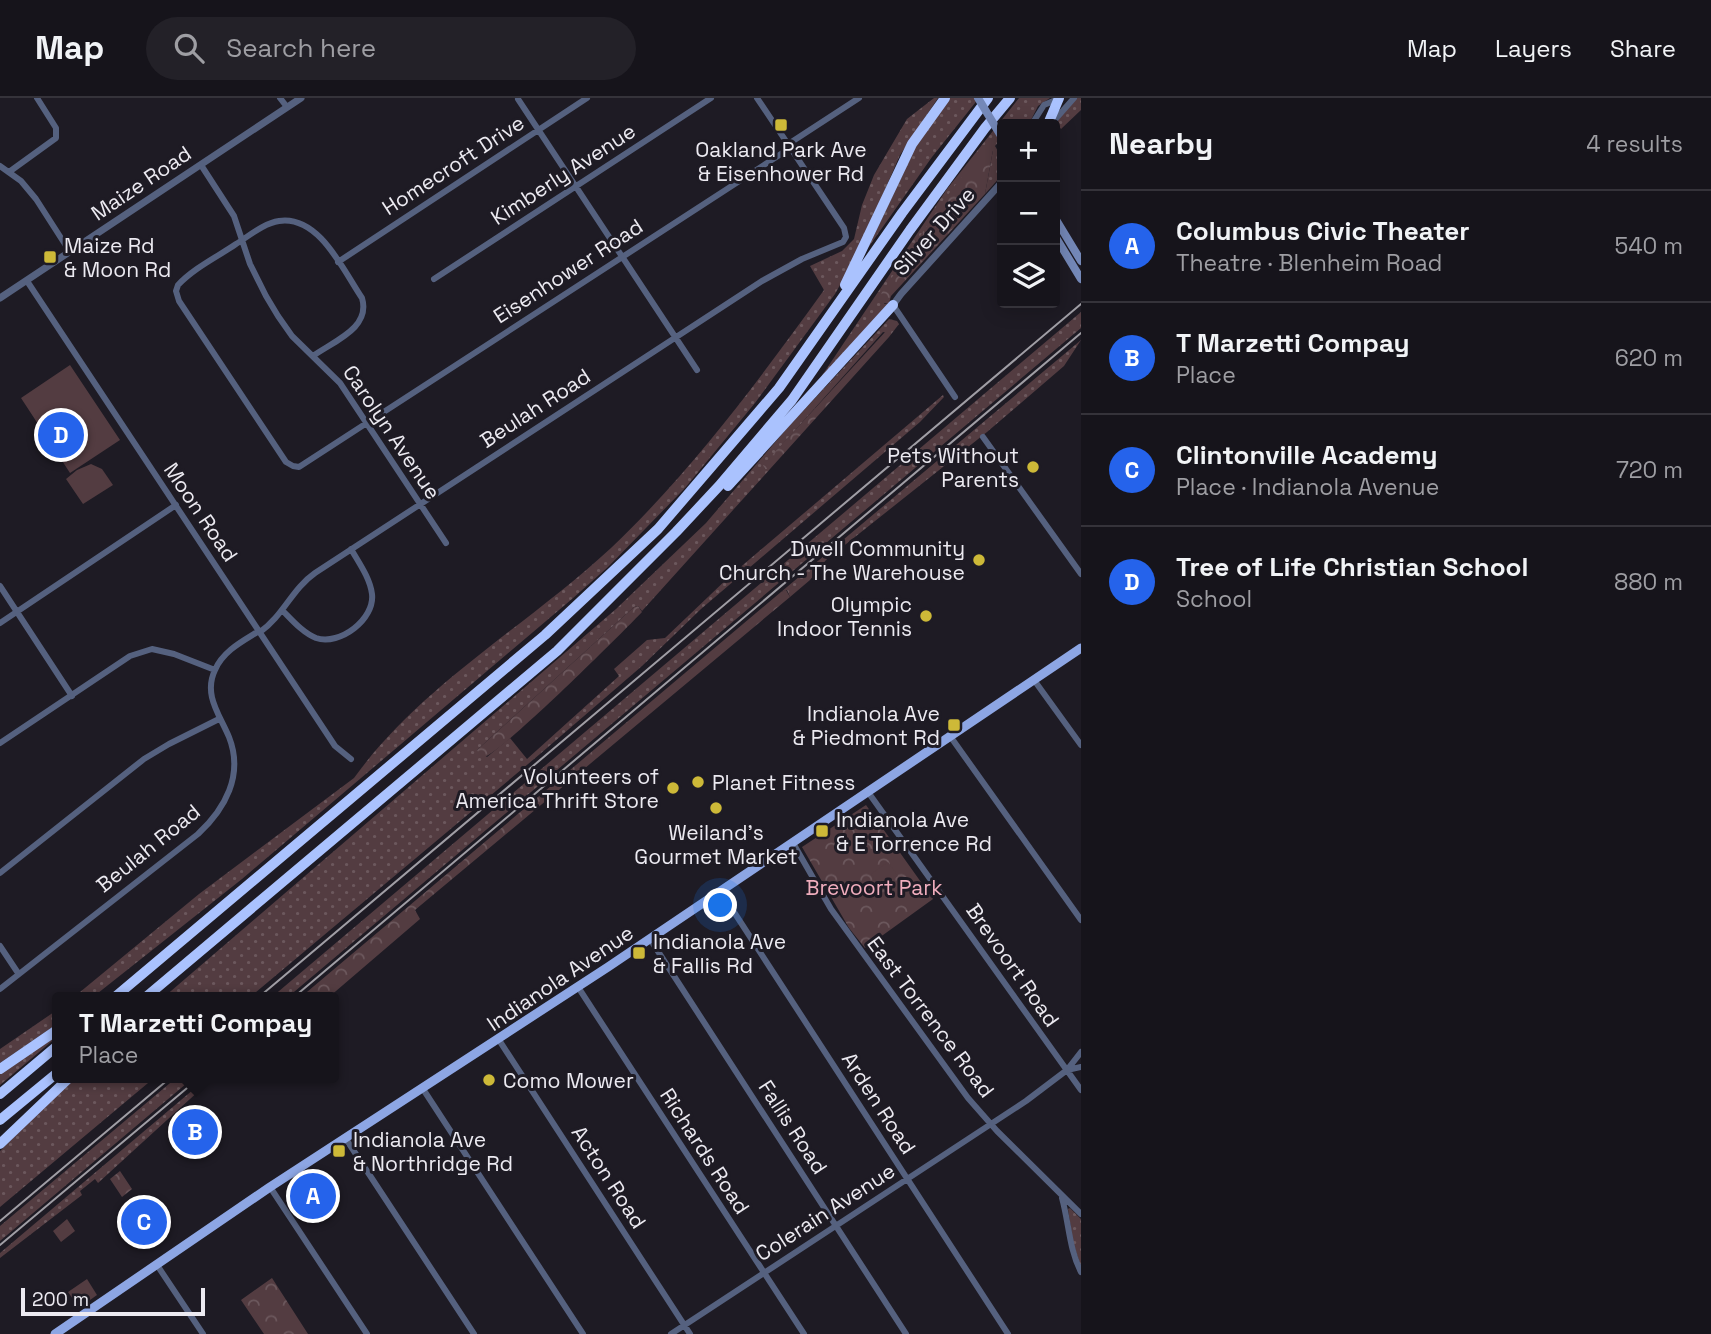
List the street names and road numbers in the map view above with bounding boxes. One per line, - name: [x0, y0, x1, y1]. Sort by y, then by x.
- street label: Homecroft Drive: [377, 109, 529, 221]
- street label: Kimberly Avenue: [486, 117, 640, 231]
- street label: Maize Road: [86, 140, 196, 226]
- street label: Silver Drive: [887, 181, 981, 281]
- street label: Eisenhower Road: [488, 213, 648, 329]
- street label: Carolyn Avenue: [337, 360, 447, 504]
- street label: Beulah Road: [475, 362, 595, 454]
- street label: Moon Road: [158, 457, 244, 567]
- street label: Beulah Road: [90, 798, 206, 898]
- street label: Brevoort Road: [960, 898, 1066, 1032]
- street label: Indianola Avenue: [482, 919, 638, 1037]
- street label: East Torrence Road: [862, 931, 1000, 1103]
- street label: Arden Road: [836, 1047, 922, 1159]
- street label: Fallis Road: [753, 1075, 833, 1179]
- street label: Richards Road: [654, 1083, 756, 1219]
- street label: Acton Road: [566, 1120, 652, 1234]
- street label: Colerain Avenue: [750, 1157, 900, 1267]

